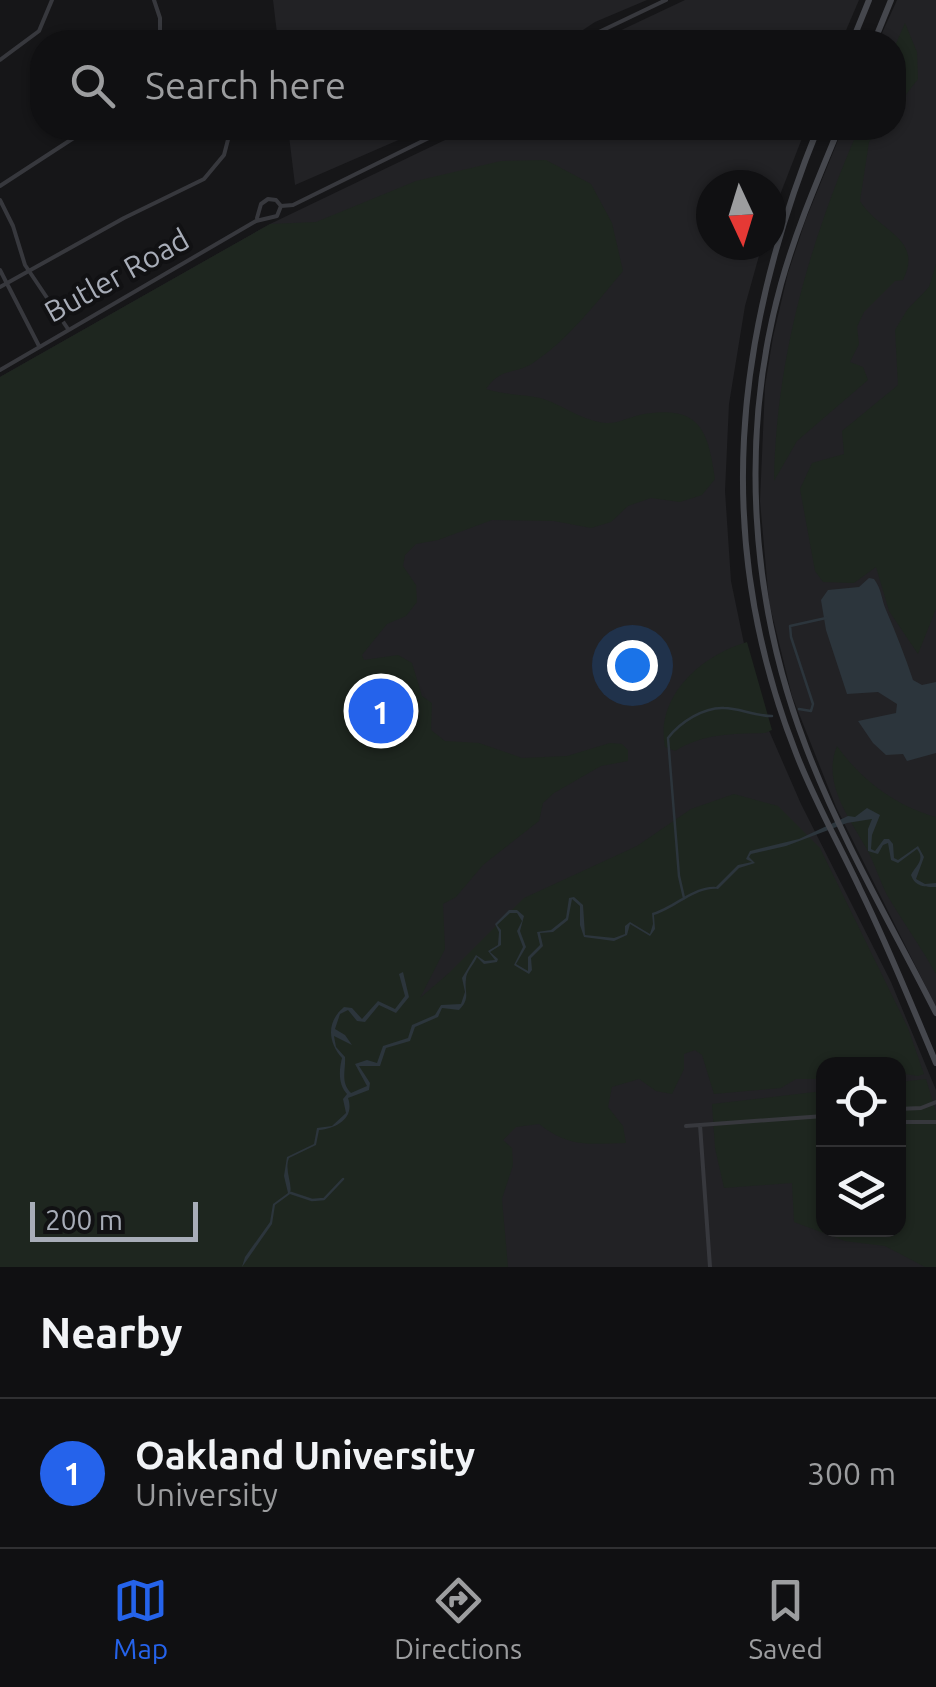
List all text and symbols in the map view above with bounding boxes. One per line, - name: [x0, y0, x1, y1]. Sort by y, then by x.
- search box: [30, 30, 906, 140]
- icon: search: [65, 58, 120, 113]
- text: Search here: [145, 64, 346, 106]
- north arrow: [696, 170, 786, 260]
- street label: Butler Road: [38, 222, 195, 329]
- your location: [607, 640, 658, 691]
- pin: 1: [348, 674, 414, 748]
- map controls: [816, 1057, 906, 1237]
- button: locate: [816, 1057, 906, 1147]
- button: layers: [816, 1147, 906, 1237]
- scale bar: [30, 1197, 198, 1242]
- text: 200 m: [45, 1204, 123, 1235]
- text: Nearby: [40, 1309, 183, 1356]
- text: Oakland University: [135, 1434, 475, 1476]
- text: 1: [63, 1455, 82, 1491]
- text: 300 m: [807, 1455, 896, 1491]
- text: University: [135, 1476, 278, 1512]
- tab: Map: [113, 1573, 168, 1664]
- tab: Directions: [394, 1573, 522, 1664]
- tab: Saved: [748, 1573, 823, 1664]

